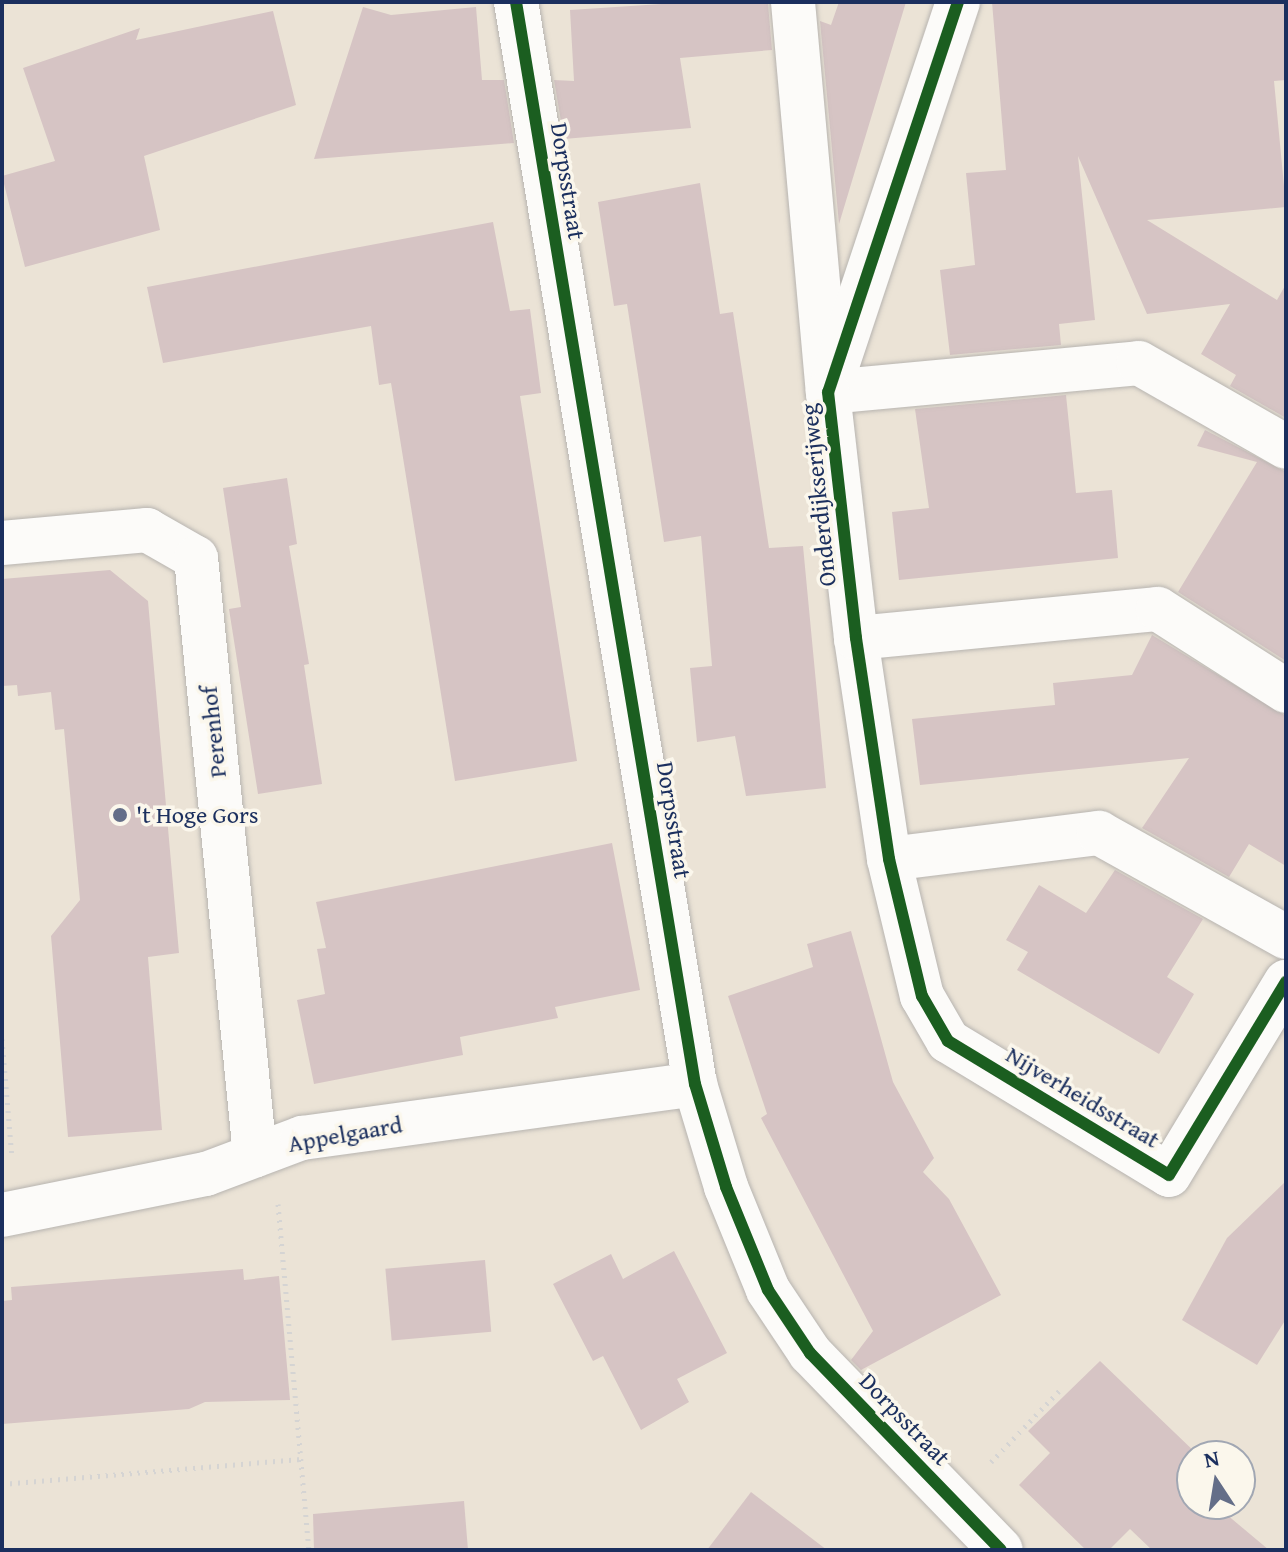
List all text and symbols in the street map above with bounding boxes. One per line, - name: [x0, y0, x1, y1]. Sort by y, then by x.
- street label: Dorpsstraat: [545, 120, 591, 242]
- street label: Onderdijkserijweg: [794, 402, 842, 588]
- street label: Perenhof: [194, 685, 232, 779]
- street label: Dorpsstraat: [651, 759, 697, 881]
- place label: 't Hoge Gors: [136, 801, 258, 829]
- marker: 't Hoge Gors: [111, 806, 129, 824]
- street label: Nijverheidsstraat: [1001, 1040, 1165, 1154]
- street label: Appelgaard: [286, 1110, 404, 1158]
- street label: Dorpsstraat: [854, 1367, 956, 1471]
- north arrow: [1176, 1440, 1256, 1520]
- text: N: [1201, 1441, 1222, 1476]

